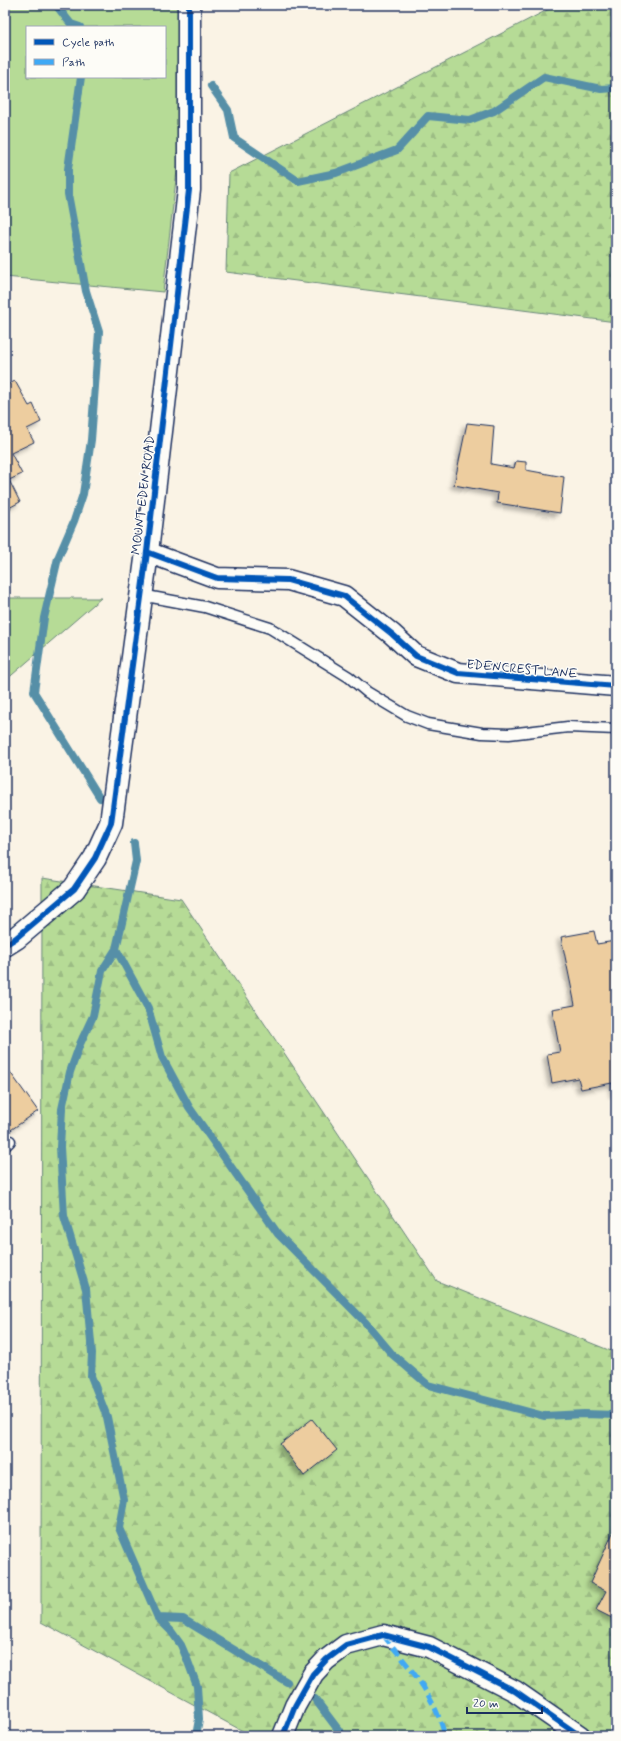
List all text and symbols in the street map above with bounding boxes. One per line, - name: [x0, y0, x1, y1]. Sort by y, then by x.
- legend: [26, 26, 166, 78]
- text: Cycle path: [62, 35, 114, 51]
- text: Path: [62, 55, 85, 71]
- street label: MOUNT EDEN ROAD: [128, 435, 159, 556]
- street label: EDENCREST LANE: [466, 656, 578, 683]
- scale bar: [467, 1689, 542, 1715]
- text: 20 m: [473, 1696, 499, 1712]

